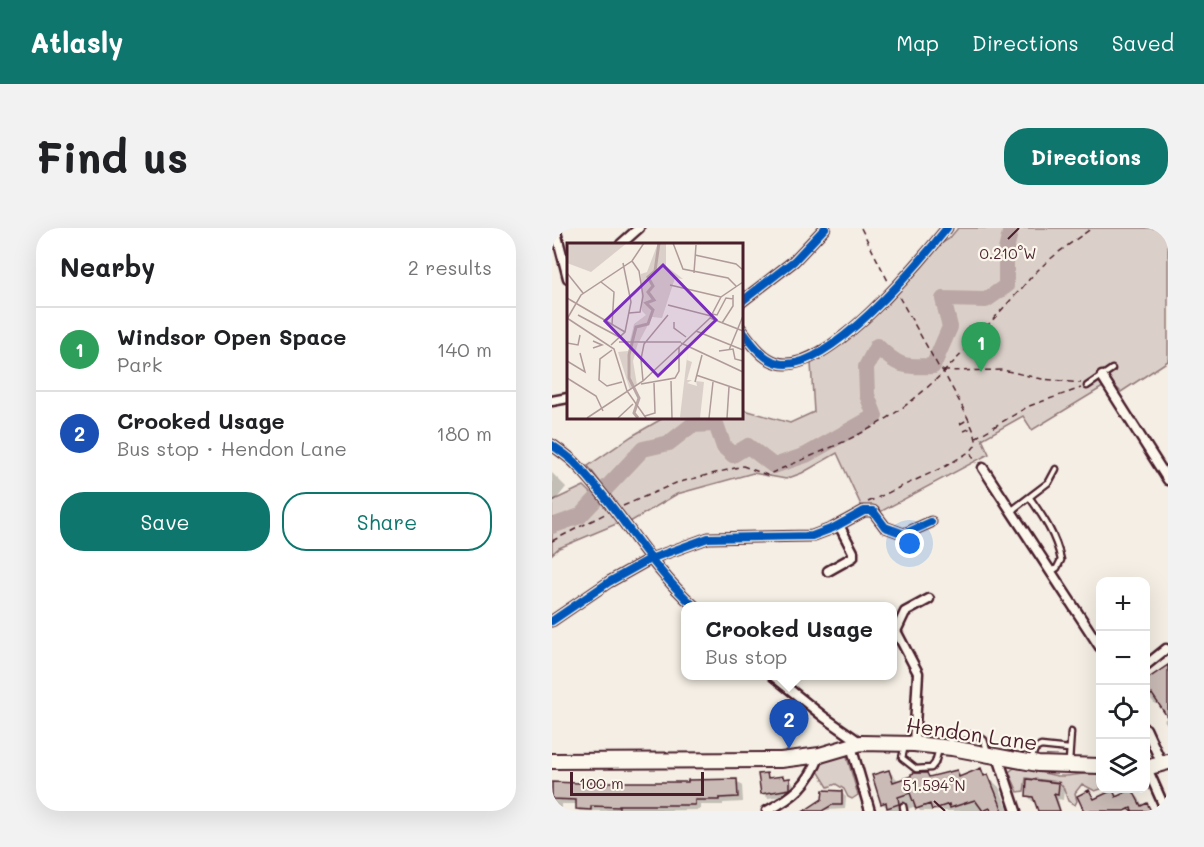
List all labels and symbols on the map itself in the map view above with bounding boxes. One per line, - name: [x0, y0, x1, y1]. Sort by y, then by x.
- inset map: [567, 243, 742, 418]
- text: 0.210°W: [980, 243, 1036, 263]
- pin: 1: [962, 322, 1000, 372]
- your location: [895, 529, 924, 558]
- pin: 2: [770, 700, 808, 749]
- street label: Hendon Lane: [905, 710, 1039, 756]
- scale bar: [570, 769, 704, 796]
- text: 51.594°N: [902, 775, 966, 795]

